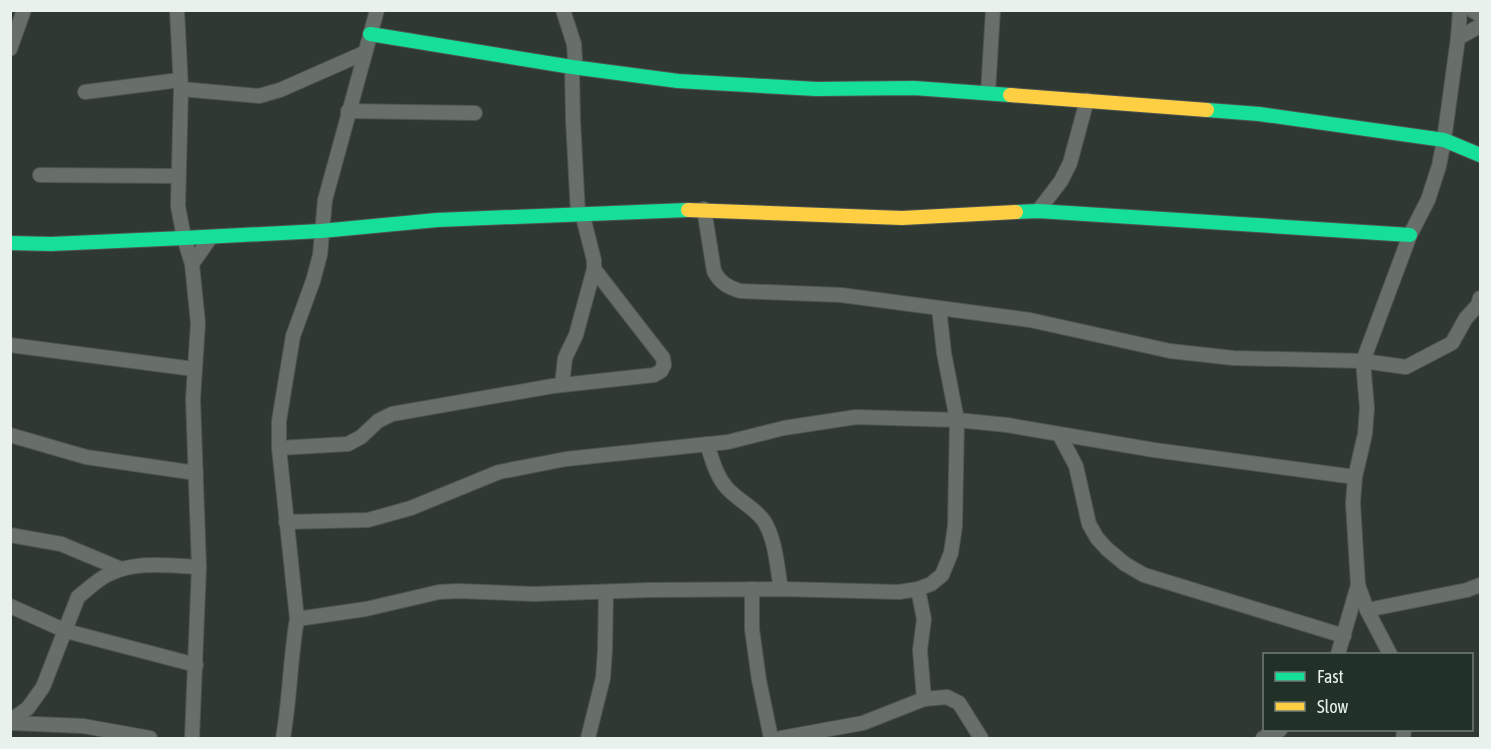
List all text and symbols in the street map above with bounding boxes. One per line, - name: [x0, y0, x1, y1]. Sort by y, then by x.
- legend: [1263, 653, 1473, 731]
- text: Fast: [1317, 666, 1344, 687]
- text: Slow: [1317, 696, 1348, 717]

